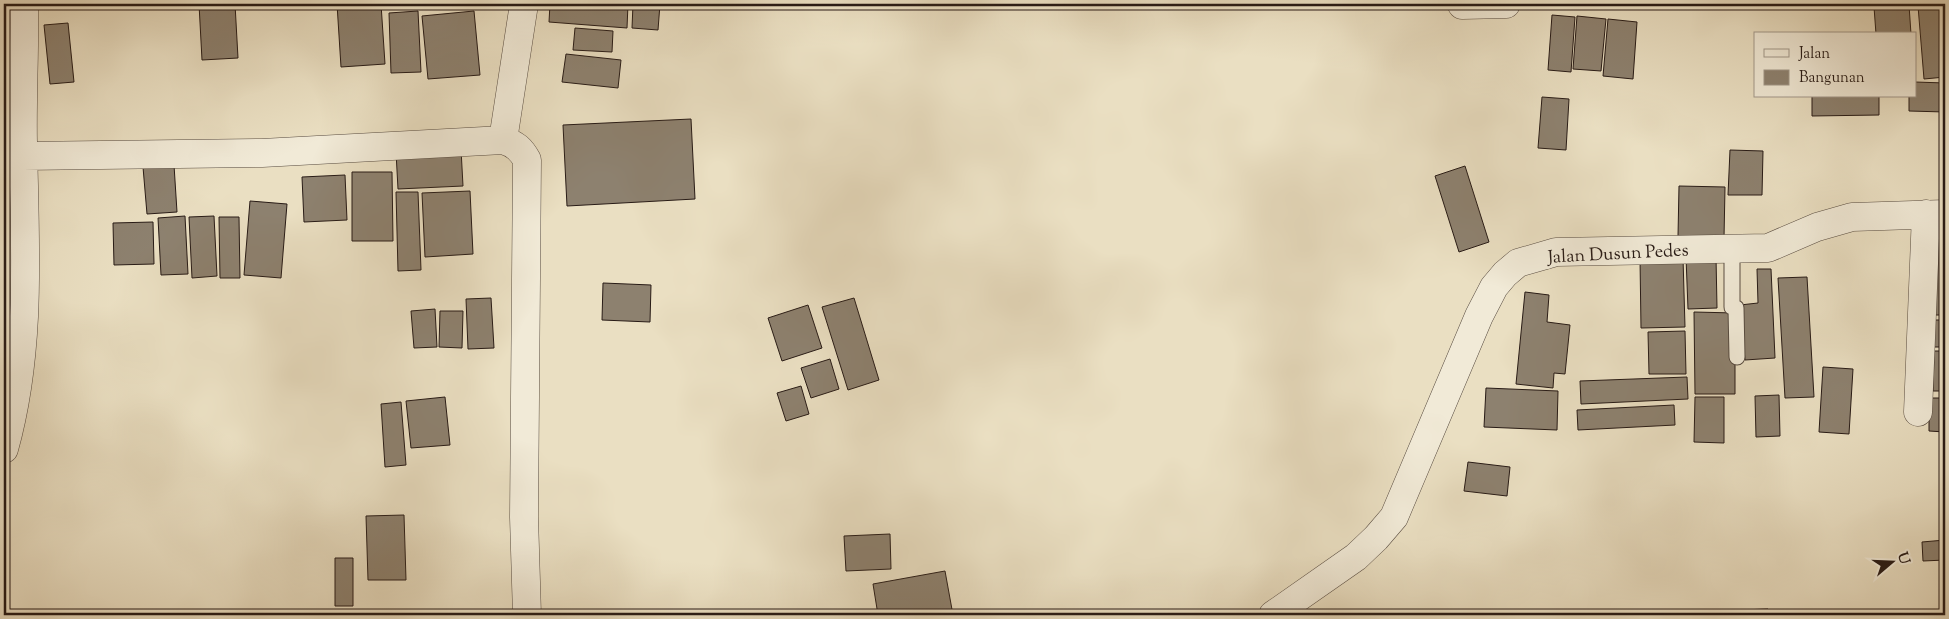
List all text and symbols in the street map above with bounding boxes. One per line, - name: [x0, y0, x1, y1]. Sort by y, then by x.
- legend: [1754, 32, 1916, 98]
- text: Jalan: [1798, 44, 1830, 65]
- text: Bangunan: [1799, 68, 1865, 89]
- street label: Jalan Dusun Pedes: [1546, 238, 1689, 272]
- north arrow: [1866, 536, 1916, 586]
- text: U: [1891, 550, 1914, 568]

